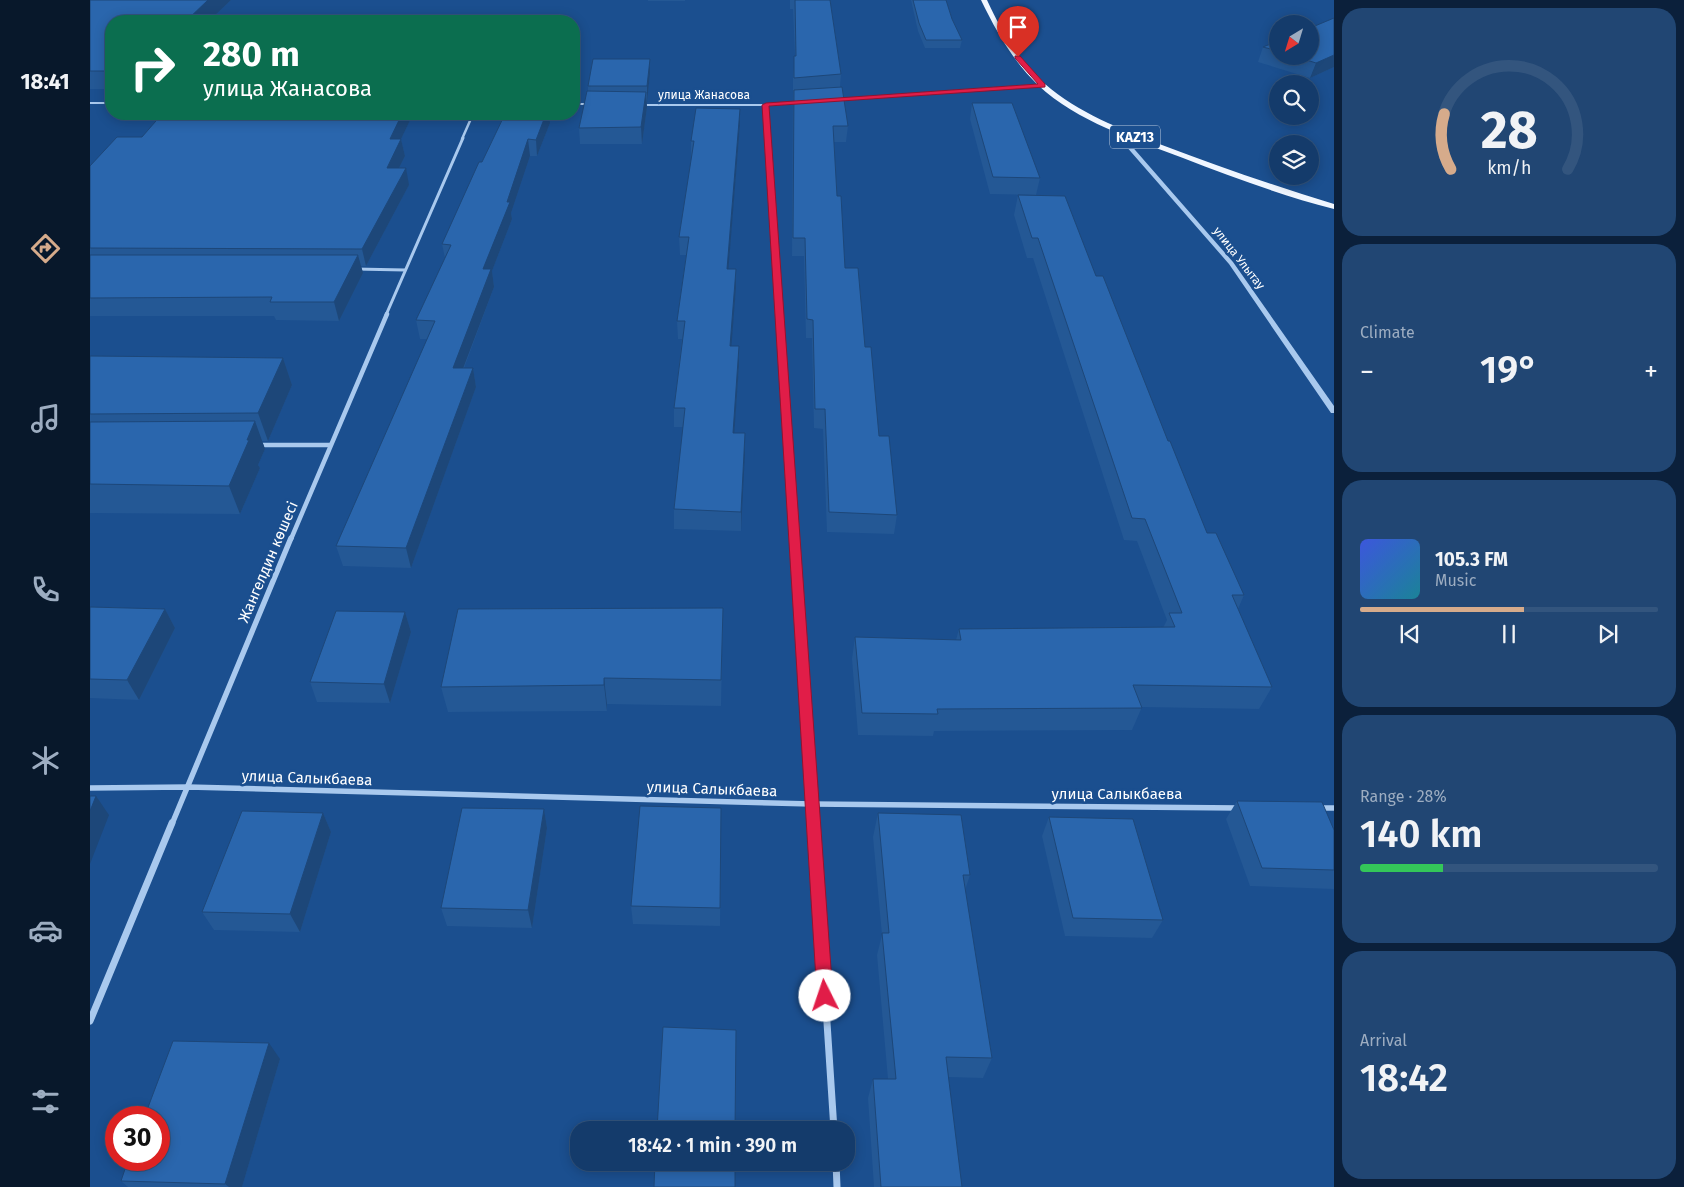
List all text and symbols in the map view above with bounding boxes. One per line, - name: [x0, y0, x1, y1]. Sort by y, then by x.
- pin: [997, 6, 1039, 57]
- icon: arrive: [1004, 13, 1032, 41]
- north arrow: [1269, 15, 1319, 65]
- map controls: [1269, 15, 1319, 185]
- text: 280 m: [203, 33, 300, 75]
- icon: right: [120, 35, 185, 100]
- text: 18:41: [20, 68, 70, 95]
- text: улица Жанасова: [203, 75, 372, 102]
- button: search: [1269, 75, 1319, 125]
- street label: улица Жанасова: [658, 88, 750, 102]
- text: 28: [1480, 99, 1538, 162]
- road number: KAZ13: [1110, 125, 1160, 148]
- button: layers: [1269, 135, 1319, 185]
- text: km/h: [1487, 157, 1531, 179]
- street label: улица Улытау: [1210, 224, 1268, 292]
- icon: directions: [28, 231, 63, 266]
- text: Climate: [1360, 323, 1415, 342]
- text: 19°: [1480, 347, 1538, 393]
- text: −: [1360, 355, 1374, 388]
- text: +: [1644, 355, 1658, 388]
- icon: music: [28, 401, 63, 436]
- street label: Жангелдин көшесі: [234, 499, 302, 625]
- text: 105.3 FM: [1435, 548, 1508, 571]
- text: Music: [1435, 571, 1476, 590]
- icon: phone: [28, 572, 63, 607]
- icon: previous: [1396, 620, 1424, 648]
- icon: pause: [1495, 620, 1523, 648]
- icon: next: [1594, 620, 1622, 648]
- icon: climate: [28, 743, 63, 778]
- street label: улица Салыкбаева: [241, 767, 373, 789]
- street label: улица Салыкбаева: [646, 778, 778, 800]
- street label: улица Салыкбаева: [1052, 785, 1182, 803]
- text: Range · 28%: [1360, 787, 1447, 806]
- text: 140 km: [1360, 811, 1483, 857]
- icon: car: [28, 913, 63, 948]
- position arrow: [798, 969, 850, 1021]
- text: Arrival: [1360, 1031, 1407, 1050]
- text: 18:42: [1360, 1055, 1448, 1101]
- icon: filters: [28, 1084, 63, 1119]
- speed limit sign: 30: [105, 1106, 170, 1171]
- text: 18:42 · 1 min · 390 m: [628, 1134, 797, 1157]

